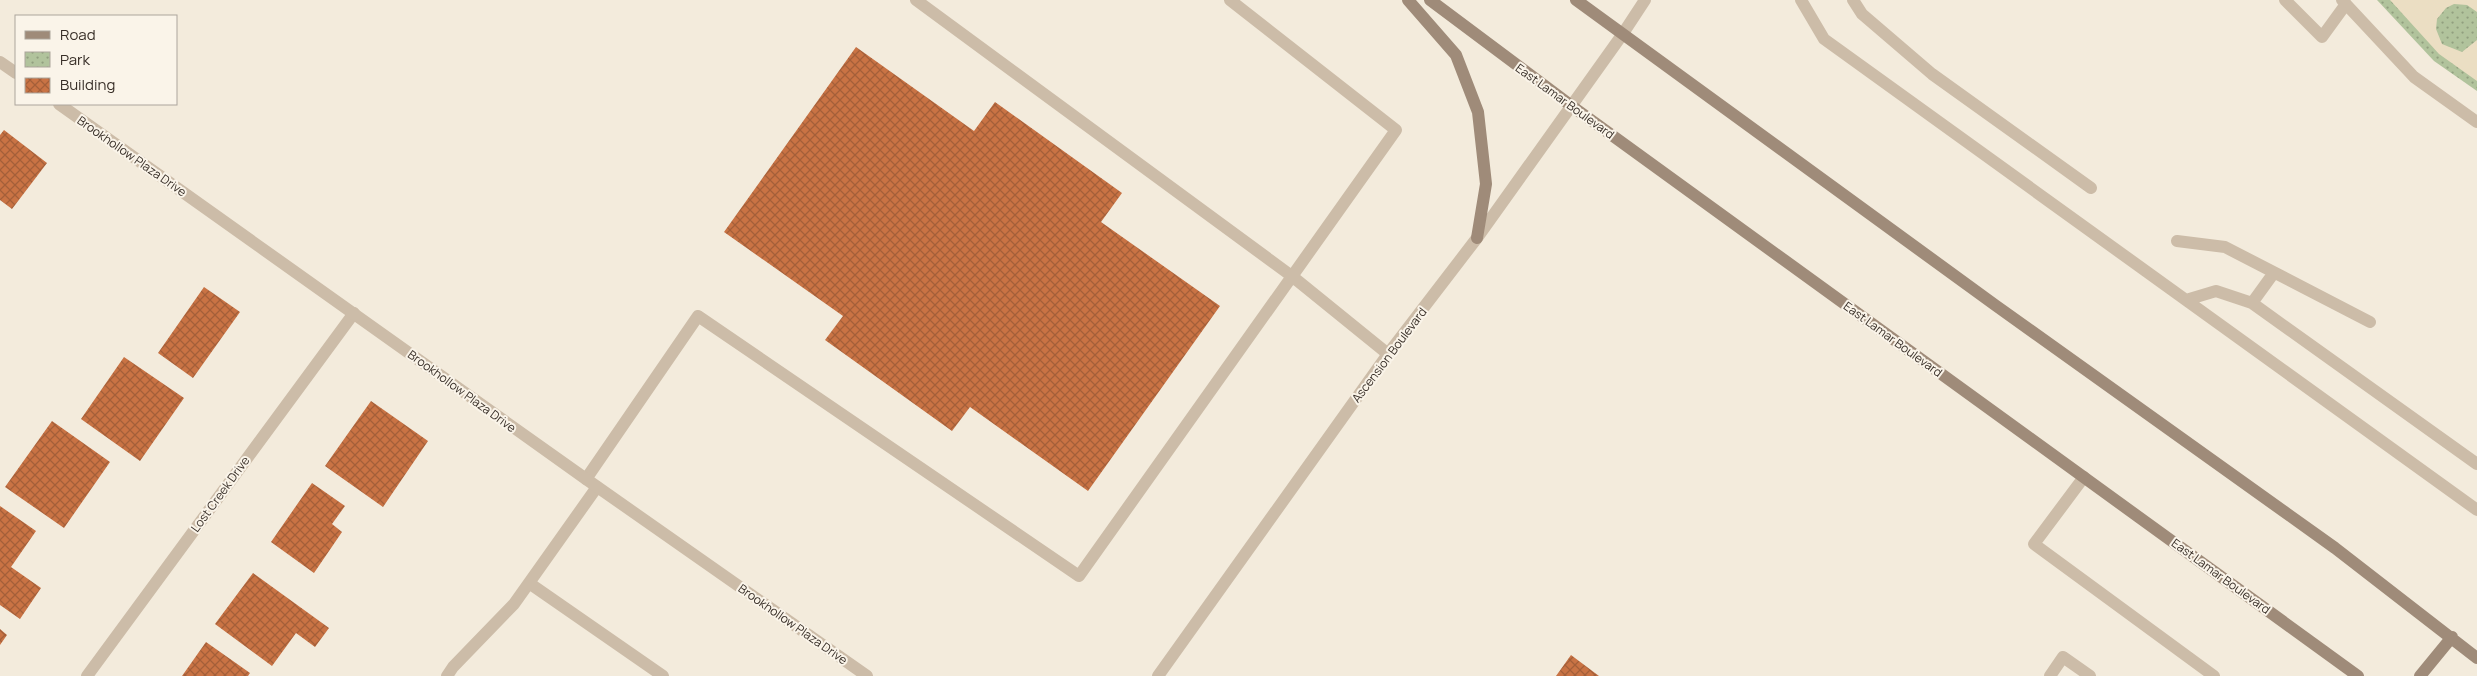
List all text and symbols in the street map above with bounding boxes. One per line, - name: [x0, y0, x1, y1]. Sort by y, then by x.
- legend: [15, 15, 178, 105]
- text: Road: [60, 24, 96, 45]
- text: Park: [60, 49, 90, 70]
- street label: East Lamar Boulevard: [1512, 59, 1618, 143]
- text: Building: [60, 74, 115, 95]
- street label: Brookhollow Plaza Drive: [74, 112, 190, 200]
- street label: East Lamar Boulevard: [1840, 297, 1946, 381]
- street label: Ascension Boulevard: [1348, 304, 1430, 406]
- street label: Brookhollow Plaza Drive: [404, 346, 520, 436]
- street label: Lost Creek Drive: [187, 453, 253, 535]
- street label: East Lamar Boulevard: [2168, 534, 2274, 618]
- street label: Brookhollow Plaza Drive: [735, 580, 851, 668]

